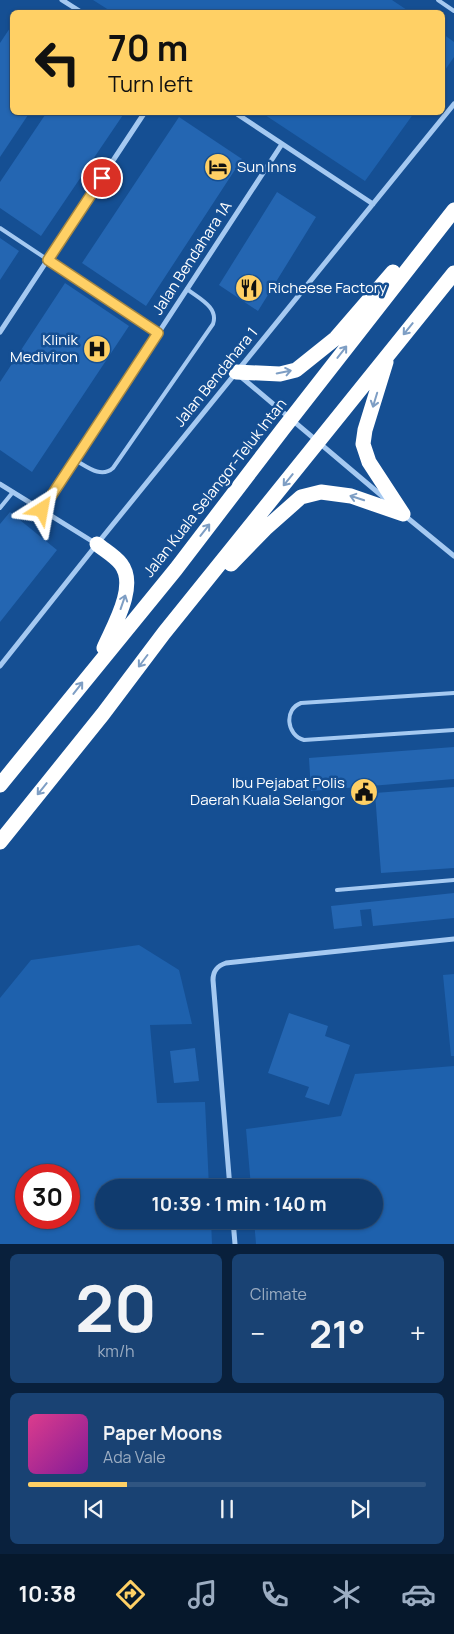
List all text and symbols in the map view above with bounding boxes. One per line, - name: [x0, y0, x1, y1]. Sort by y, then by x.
- text: 70 m: [108, 24, 188, 72]
- icon: left: [25, 30, 90, 95]
- text: Turn left: [108, 69, 193, 99]
- hotel icon: Sun Inns: [203, 152, 233, 182]
- place label: Sun Inns: [237, 156, 296, 177]
- pin: [81, 157, 123, 199]
- icon: arrive: [88, 164, 116, 192]
- street label: Jalan Bendahara 1A: [147, 196, 237, 319]
- restaurant icon: Richeese Factory: [234, 273, 264, 303]
- place label: Richeese Factory: [268, 277, 387, 298]
- street label: Jalan Bendahara 1: [169, 323, 262, 431]
- one-way arrow: [403, 323, 414, 336]
- place label: Klinik Mediviron: [10, 329, 79, 367]
- hospital icon: Klinik Mediviron: [82, 334, 112, 364]
- one-way arrow: [337, 346, 348, 359]
- one-way arrow: [276, 367, 292, 377]
- one-way arrow: [369, 391, 379, 407]
- street label: Jalan Kuala Selangor-Teluk Intan: [138, 394, 291, 581]
- one-way arrow: [283, 473, 294, 486]
- position arrow: [15, 483, 67, 535]
- one-way arrow: [350, 493, 366, 502]
- one-way arrow: [200, 524, 211, 537]
- one-way arrow: [119, 595, 128, 611]
- one-way arrow: [137, 654, 148, 667]
- one-way arrow: [73, 682, 84, 695]
- place label: Ibu Pejabat Polis Daerah Kuala Selangor: [190, 772, 346, 810]
- public building icon: Ibu Pejabat Polis Daerah Kuala Selangor: [349, 777, 379, 807]
- one-way arrow: [37, 782, 48, 795]
- speed limit sign: 30: [15, 1164, 80, 1229]
- text: 10:39 · 1 min · 140 m: [151, 1191, 327, 1217]
- text: 20: [75, 1263, 157, 1352]
- text: Climate: [250, 1283, 307, 1305]
- text: 21°: [309, 1307, 366, 1359]
- text: −: [250, 1314, 265, 1352]
- text: +: [410, 1314, 426, 1352]
- text: km/h: [97, 1340, 135, 1362]
- text: Paper Moons: [103, 1420, 222, 1446]
- text: Ada Vale: [103, 1446, 166, 1468]
- icon: previous: [80, 1495, 108, 1523]
- icon: pause: [213, 1495, 241, 1523]
- icon: next: [346, 1495, 374, 1523]
- icon: directions: [113, 1577, 148, 1612]
- icon: music: [185, 1577, 220, 1612]
- icon: phone: [257, 1577, 292, 1612]
- icon: climate: [329, 1577, 364, 1612]
- icon: car: [401, 1577, 436, 1612]
- text: 10:38: [18, 1579, 76, 1609]

